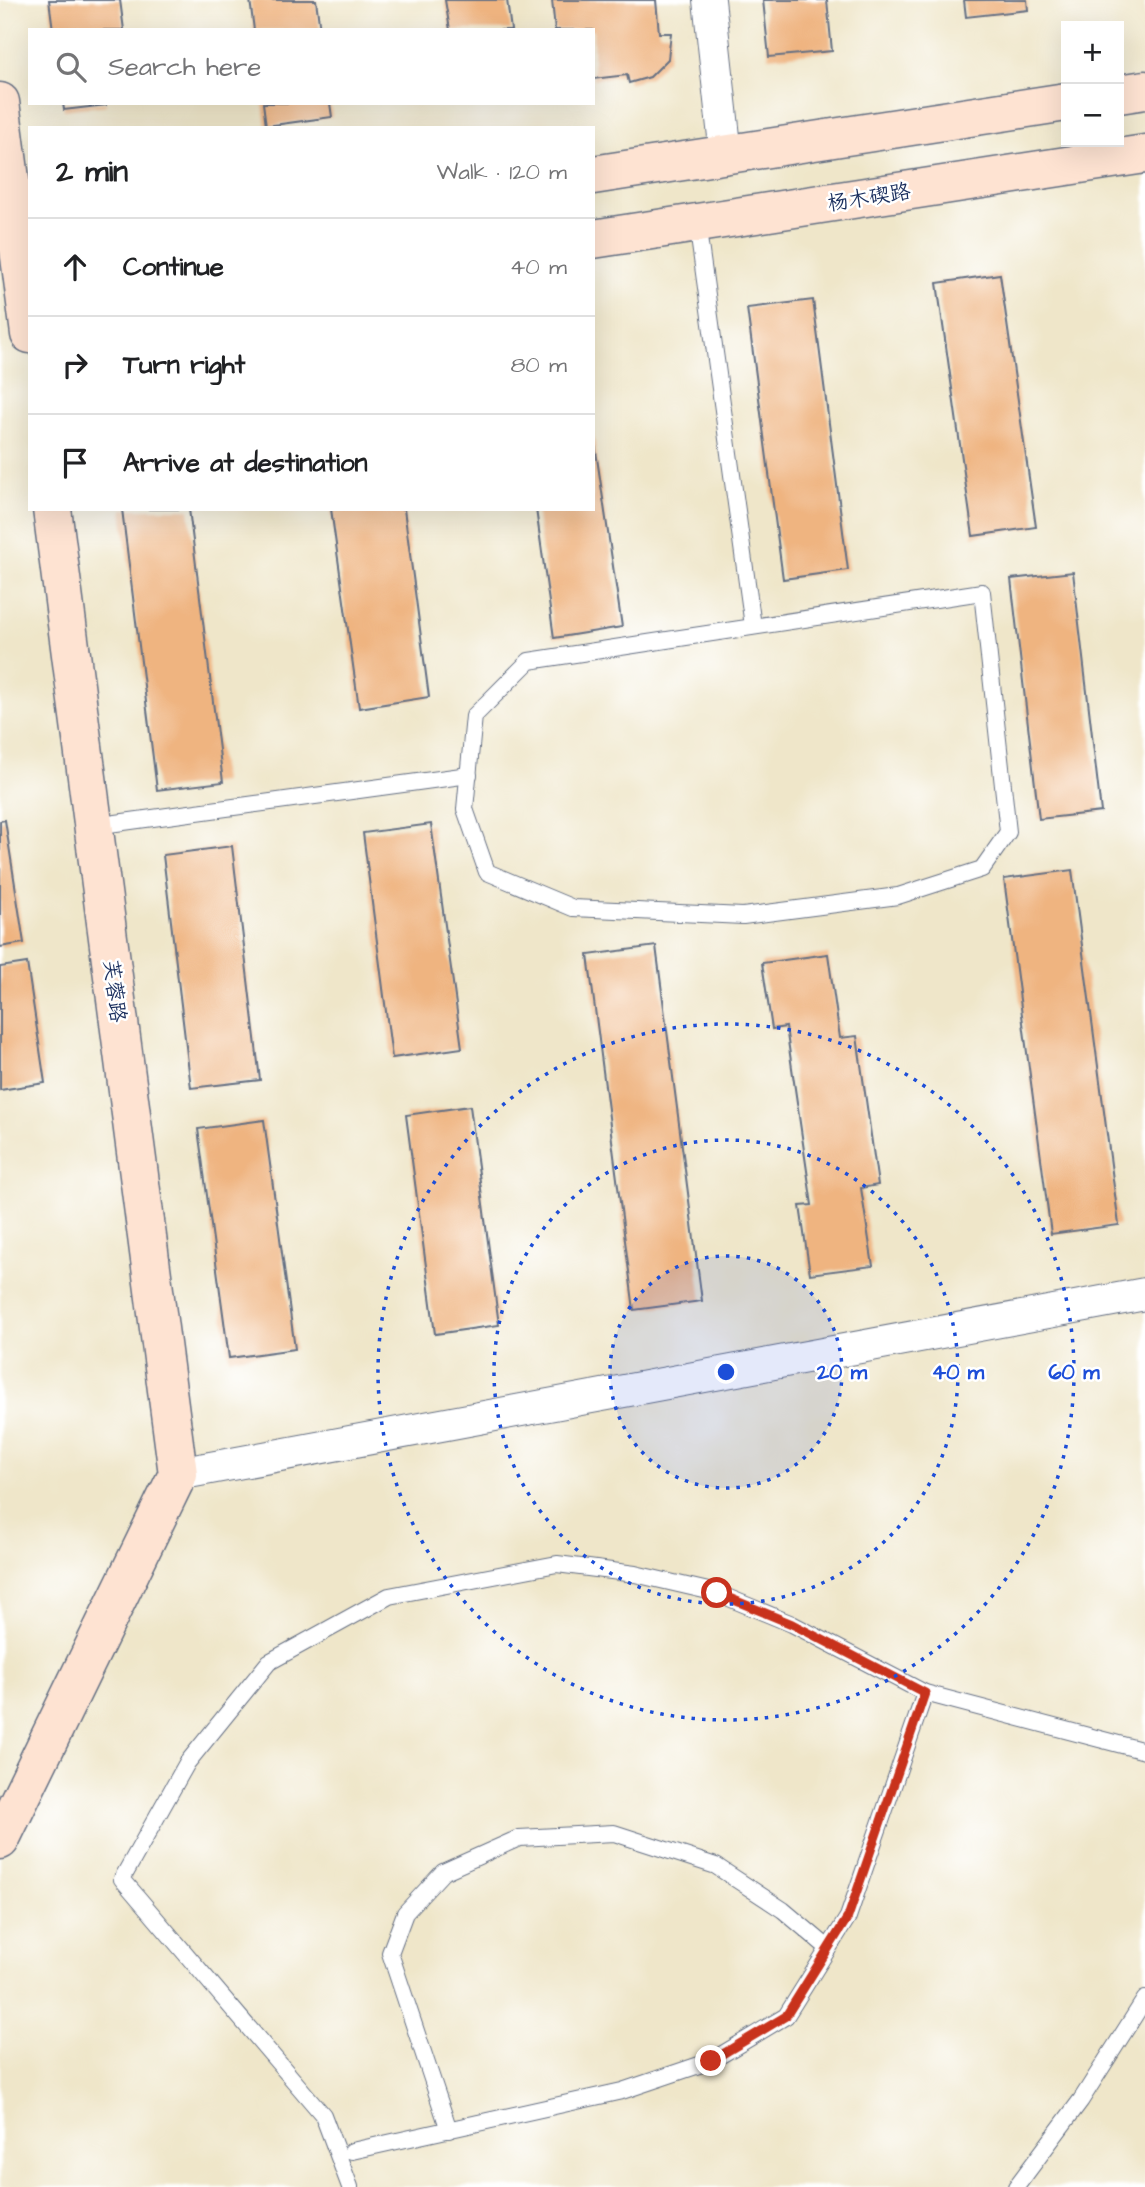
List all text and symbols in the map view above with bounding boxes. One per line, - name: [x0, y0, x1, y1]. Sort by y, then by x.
- map controls: [1061, 21, 1124, 147]
- button: +: [1061, 21, 1124, 84]
- search box: [28, 28, 595, 105]
- icon: search: [52, 48, 90, 86]
- text: Search here: [108, 49, 261, 85]
- button: −: [1061, 84, 1124, 147]
- text: 2 min: [56, 151, 128, 193]
- text: Walk · 120 m: [437, 156, 567, 188]
- street label: 杨木碶路: [825, 177, 913, 218]
- icon: ahead: [56, 248, 94, 286]
- text: Continue: [123, 249, 224, 285]
- text: 40 m: [510, 251, 567, 283]
- icon: right: [56, 346, 94, 384]
- text: Turn right: [123, 347, 245, 383]
- text: 80 m: [510, 349, 567, 381]
- icon: arrive: [56, 444, 94, 482]
- text: Arrive at destination: [123, 445, 368, 481]
- street label: 芙蓉路: [96, 958, 133, 1024]
- text: 20 m: [816, 1358, 868, 1387]
- text: 40 m: [932, 1358, 985, 1387]
- text: 60 m: [1048, 1358, 1100, 1387]
- centre of rings: [714, 1360, 738, 1384]
- route start: [701, 1577, 732, 1608]
- route end: [695, 2045, 726, 2076]

